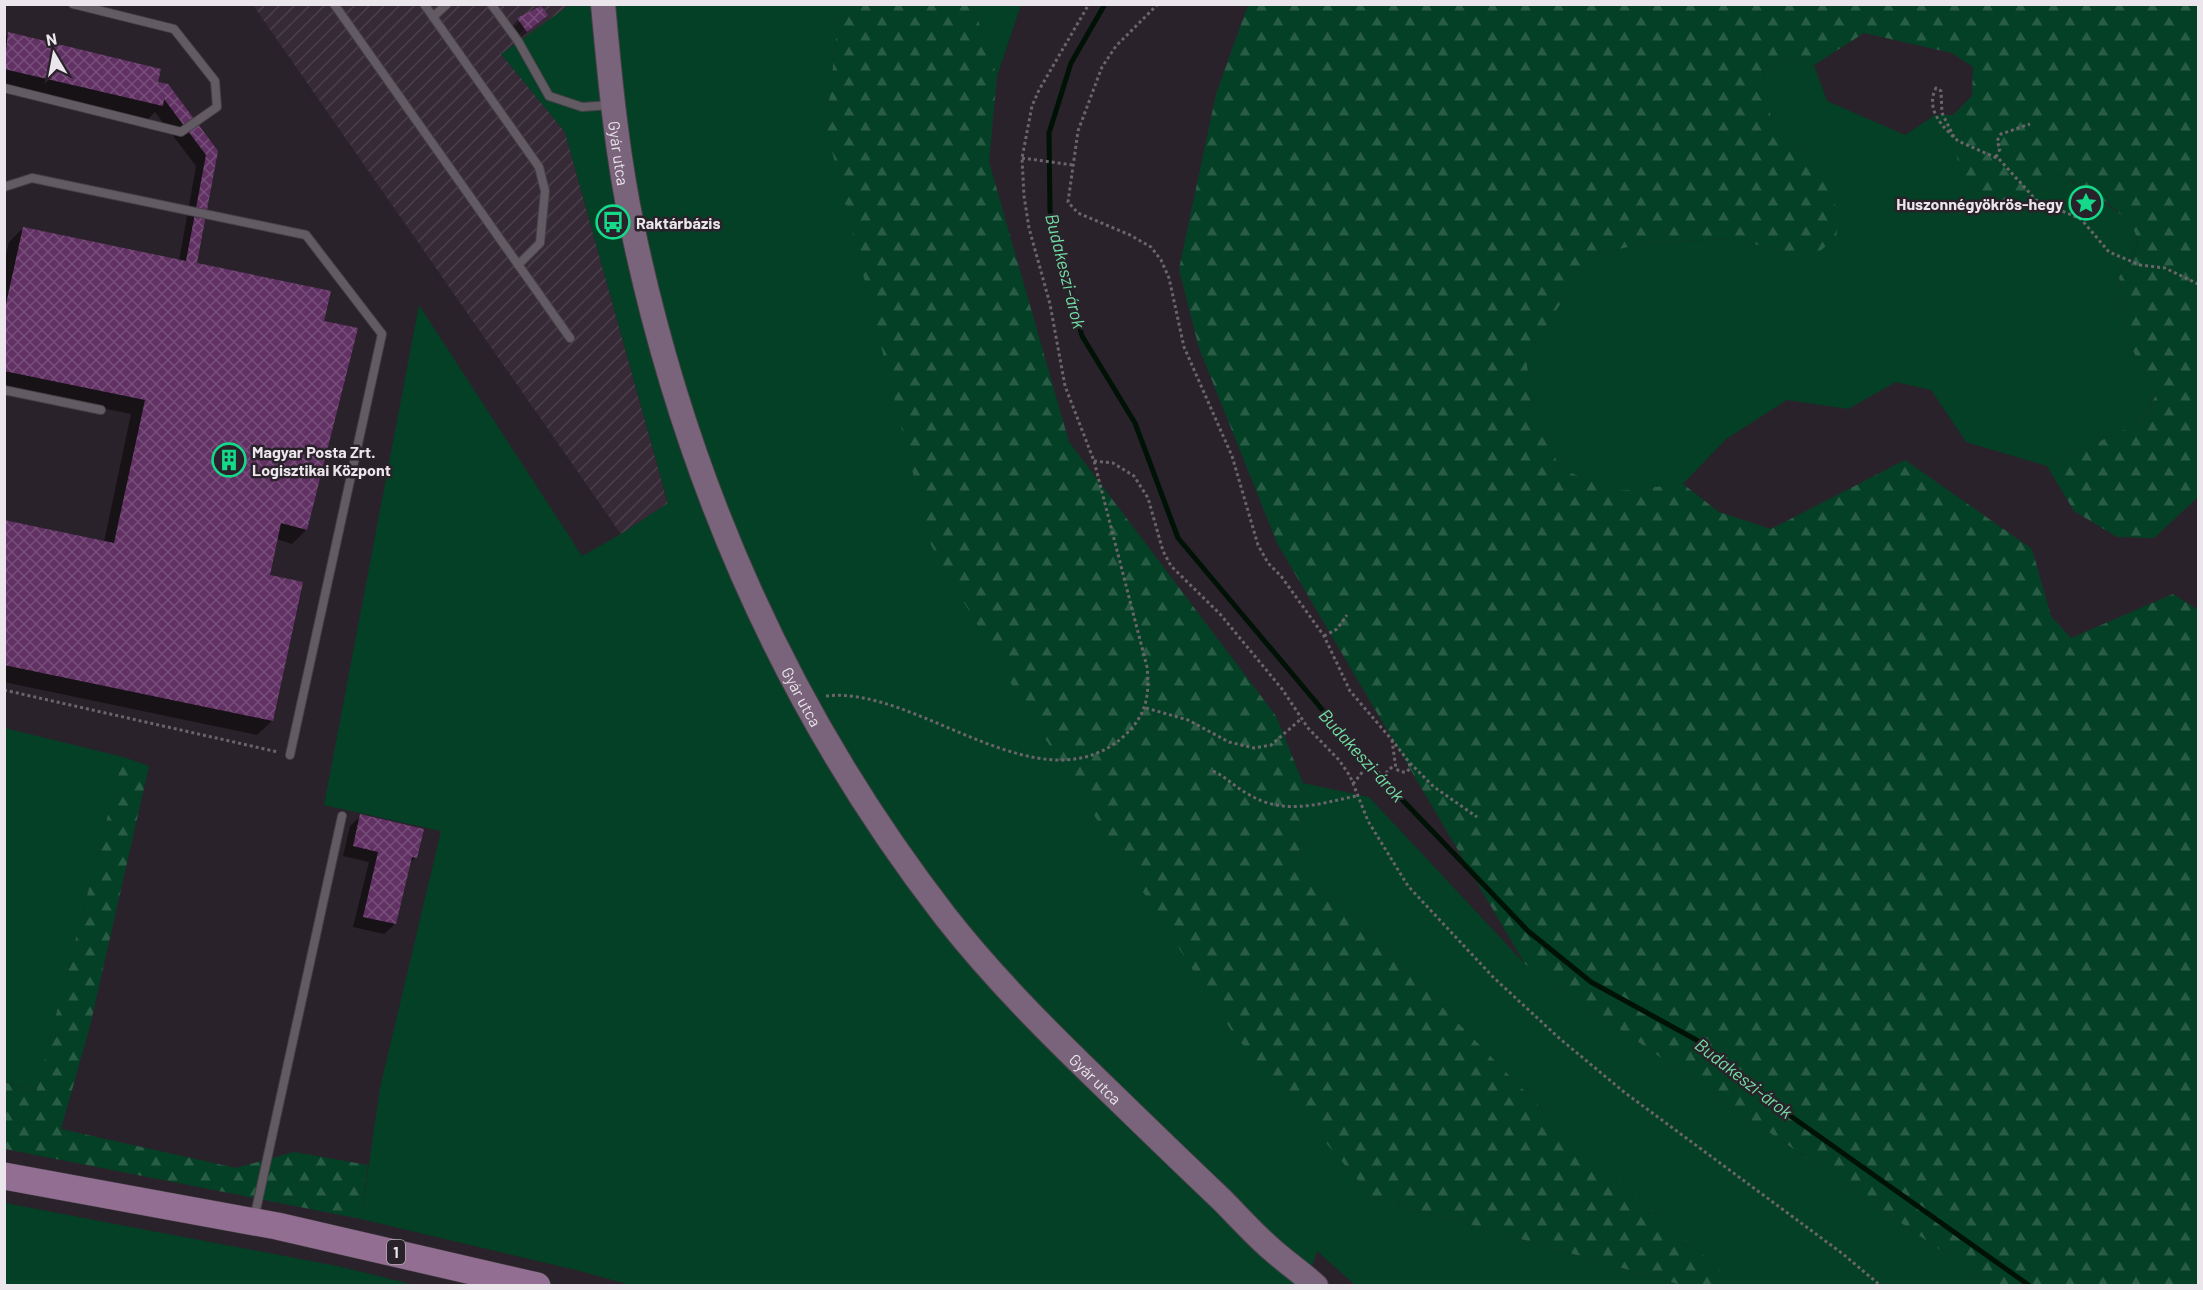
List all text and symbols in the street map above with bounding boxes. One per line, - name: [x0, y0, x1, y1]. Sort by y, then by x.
- north arrow: [24, 24, 84, 84]
- text: N: [44, 28, 58, 49]
- street label: Gyár utca: [606, 120, 634, 187]
- place icon: Huszonnégyökrös-hegy: [2068, 185, 2104, 221]
- place label: Huszonnégyökrös-hegy: [1896, 194, 2063, 213]
- bus stop icon: Raktárbázis: [595, 204, 631, 240]
- water label: Budakeszi-árok: [1041, 211, 1091, 331]
- place label: Raktárbázis: [636, 213, 720, 232]
- building icon: Magyar Posta Zrt. Logisztikai Központ: [211, 442, 247, 478]
- place label: Magyar Posta Zrt. Logisztikai Központ: [252, 442, 391, 479]
- street label: Gyár utca: [779, 663, 826, 730]
- water label: Budakeszi-árok: [1314, 704, 1410, 806]
- water label: Budakeszi-árok: [1691, 1033, 1797, 1123]
- street label: Gyár utca: [1066, 1049, 1126, 1108]
- road number: 1: [387, 1240, 405, 1264]

